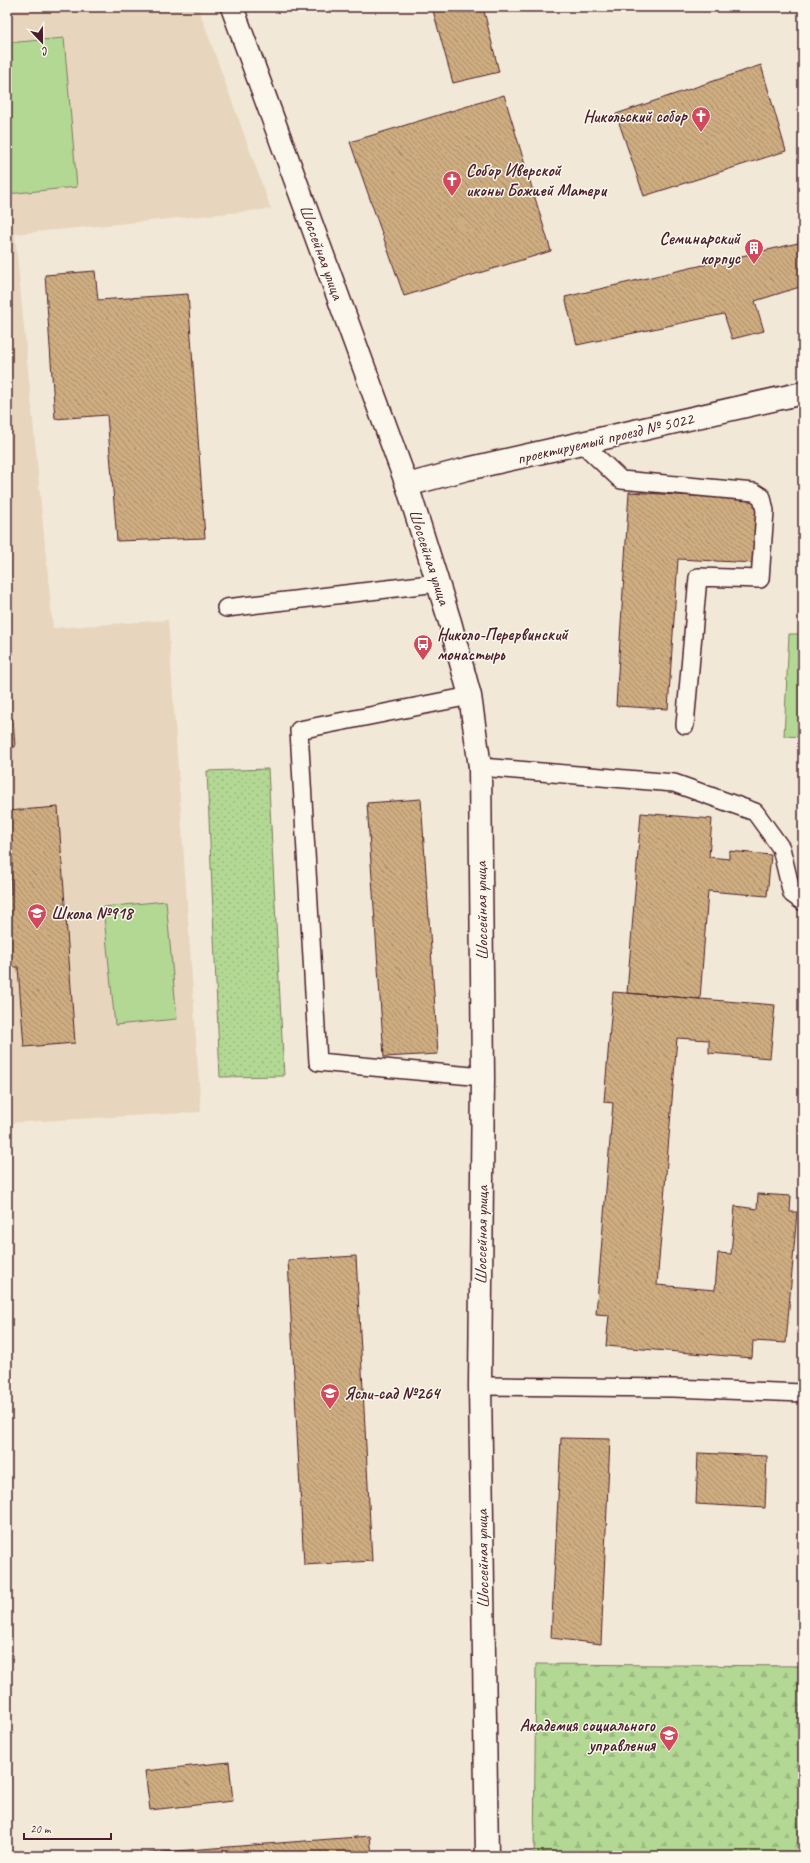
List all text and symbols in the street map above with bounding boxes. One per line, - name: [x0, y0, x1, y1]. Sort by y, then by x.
- north arrow: [22, 22, 62, 62]
- text: С: [39, 44, 51, 59]
- church icon: Никольский собор: [690, 105, 712, 133]
- place label: Никольский собор: [583, 106, 689, 127]
- place label: Собор Иверской иконы Божией Матери: [466, 160, 607, 201]
- church icon: Собор Иверской иконы Божией Матери: [441, 169, 463, 197]
- street label: Шоссейная улица: [295, 202, 349, 303]
- place label: Семинарский корпус: [660, 228, 742, 269]
- building icon: Семинарский корпус: [743, 237, 765, 265]
- street label: проектируемый проезд № 5022: [515, 408, 697, 469]
- street label: Шоссейная улица: [404, 507, 455, 609]
- place label: Николо-Перервинский монастырь: [437, 624, 569, 665]
- bus stop icon: Николо-Перервинский монастырь: [412, 633, 434, 661]
- street label: Шоссейная улица: [470, 860, 493, 961]
- school or university icon: Школа №918: [26, 902, 48, 930]
- place label: Школа №918: [51, 903, 135, 924]
- street label: Шоссейная улица: [470, 1184, 493, 1285]
- school or university icon: Ясли-сад №264: [319, 1382, 341, 1410]
- place label: Ясли-сад №264: [344, 1383, 442, 1404]
- street label: Шоссейная улица: [471, 1508, 494, 1609]
- place label: Академия социального управления: [520, 1715, 656, 1756]
- school or university icon: Академия социального управления: [658, 1724, 680, 1752]
- scale bar: [24, 1815, 111, 1841]
- text: 20 m: [30, 1821, 52, 1837]

